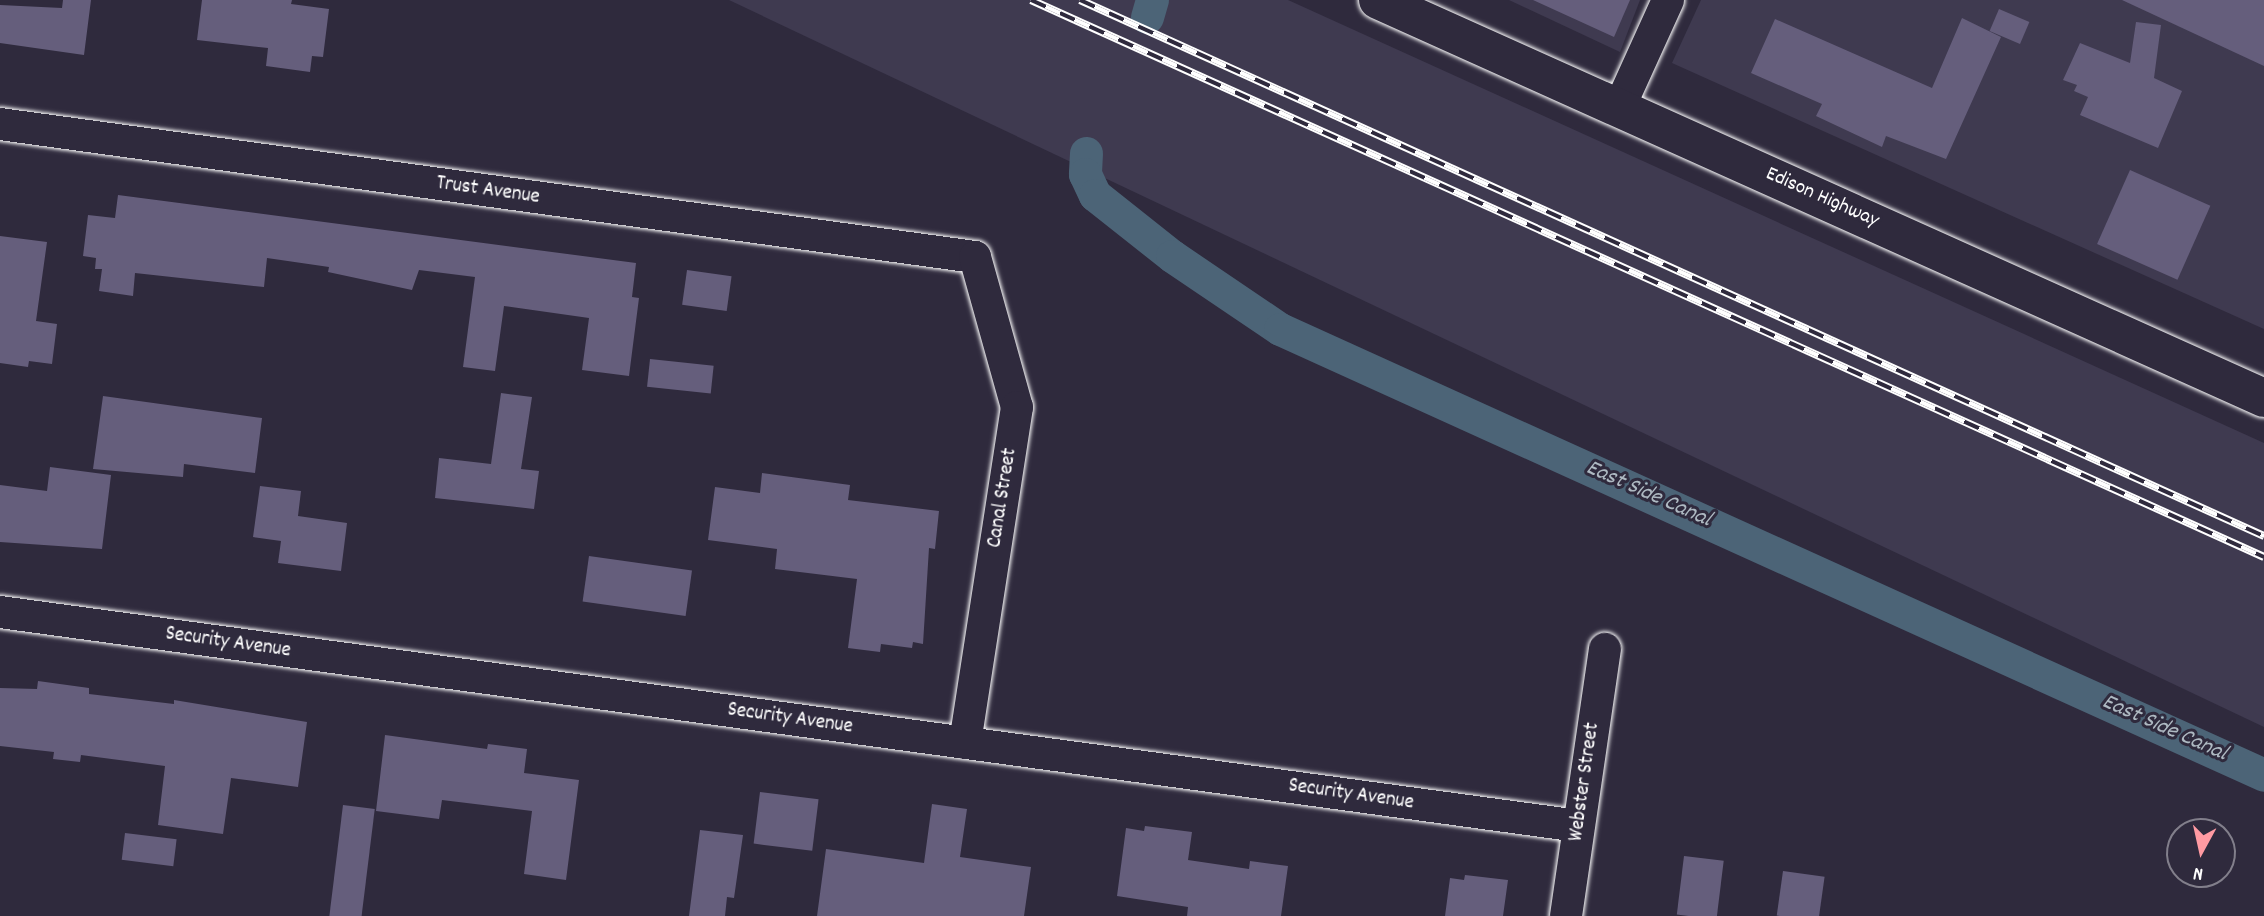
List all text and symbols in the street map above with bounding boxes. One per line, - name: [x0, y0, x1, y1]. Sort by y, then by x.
- street label: Edison Highway: [1762, 162, 1882, 234]
- street label: Trust Avenue: [435, 171, 541, 211]
- street label: Canal Street: [983, 446, 1023, 550]
- water label: East Side Canal: [1581, 455, 1715, 535]
- street label: Security Avenue: [164, 622, 292, 664]
- water label: East Side Canal: [2097, 689, 2231, 769]
- street label: Security Avenue: [726, 698, 854, 740]
- street label: Webster Street: [1564, 721, 1606, 843]
- street label: Security Avenue: [1287, 774, 1415, 816]
- north arrow: [2166, 818, 2236, 888]
- text: N: [2192, 858, 2205, 886]

